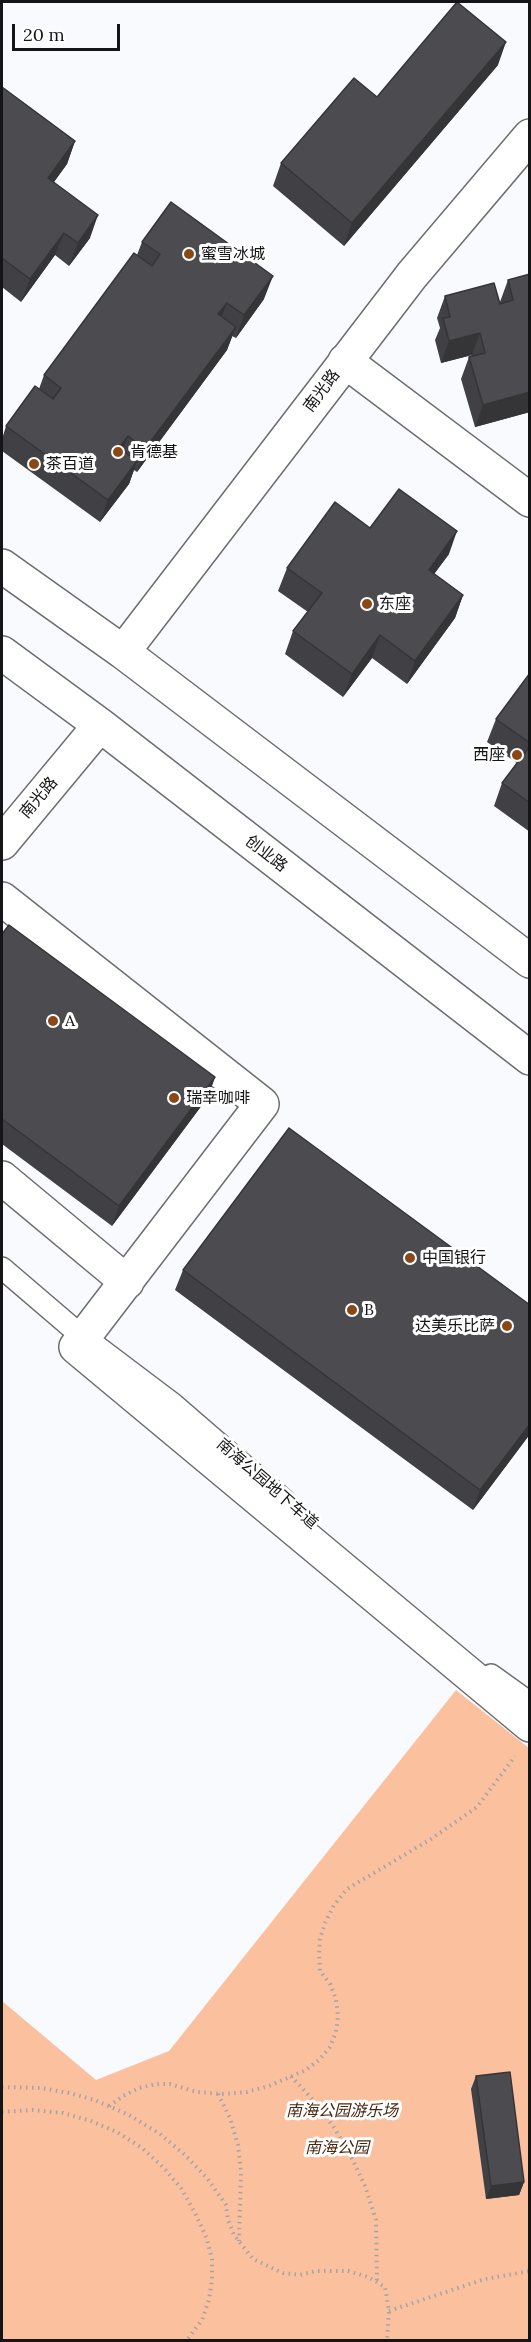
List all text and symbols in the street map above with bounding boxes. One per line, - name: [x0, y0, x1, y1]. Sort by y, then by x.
- scale bar: [15, 12, 123, 50]
- text: 20 m: [23, 23, 65, 46]
- place label: 蜜雪冰城: [201, 244, 265, 264]
- marker: 蜜雪冰城: [182, 247, 196, 261]
- street label: 南光路: [300, 366, 344, 416]
- place label: 肯德基: [130, 442, 178, 462]
- marker: 肯德基: [111, 445, 125, 459]
- place label: 茶百道: [46, 454, 94, 474]
- marker: 茶百道: [27, 457, 41, 471]
- place label: 东座: [379, 594, 411, 614]
- marker: 东座: [360, 597, 374, 611]
- place label: 西座: [473, 745, 505, 765]
- marker: 西座: [510, 748, 524, 762]
- street label: 南光路: [16, 773, 62, 823]
- street label: 创业路: [241, 832, 291, 876]
- place label: A: [65, 1011, 75, 1031]
- marker: A: [46, 1014, 60, 1028]
- place label: 瑞幸咖啡: [186, 1088, 250, 1108]
- marker: 瑞幸咖啡: [167, 1091, 181, 1105]
- place label: 中国银行: [422, 1248, 486, 1268]
- marker: 中国银行: [403, 1251, 417, 1265]
- place label: B: [364, 1300, 374, 1320]
- marker: B: [345, 1303, 359, 1317]
- place label: 达美乐比萨: [415, 1316, 495, 1336]
- marker: 达美乐比萨: [500, 1319, 514, 1333]
- street label: 南海公园地下车道: [212, 1435, 322, 1533]
- park label: 南海公园游乐场: [286, 2101, 398, 2121]
- park label: 南海公园: [305, 2138, 369, 2158]

